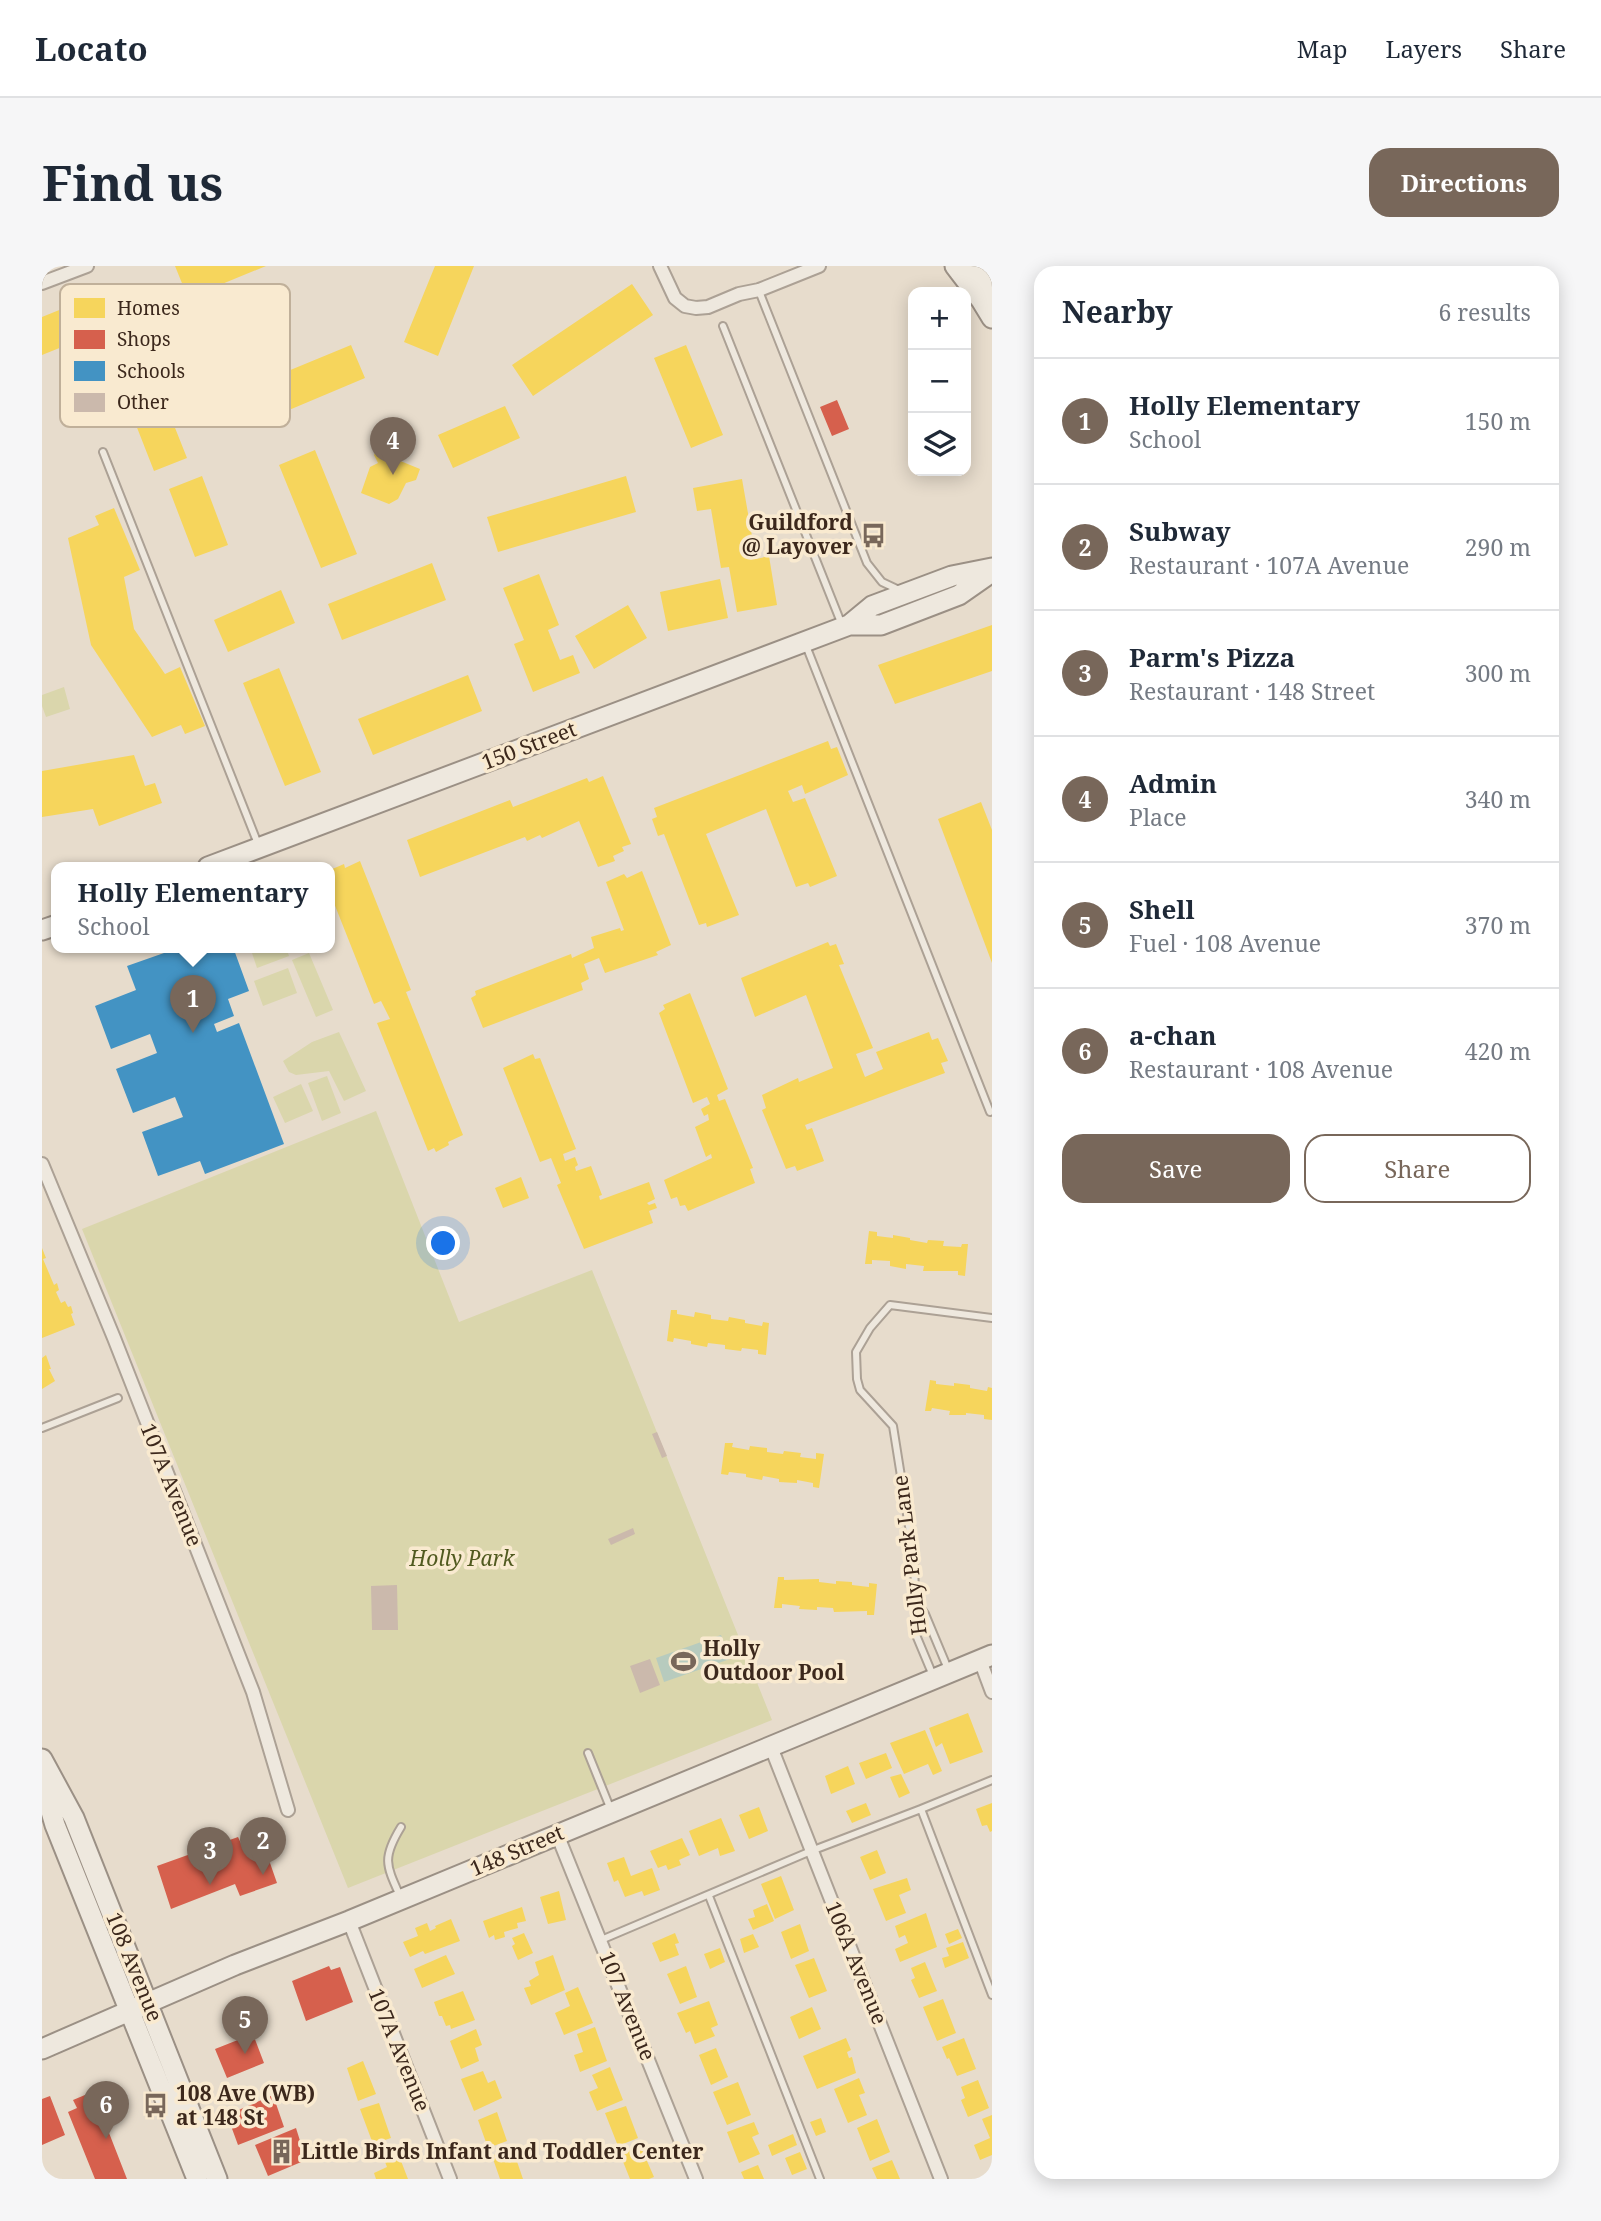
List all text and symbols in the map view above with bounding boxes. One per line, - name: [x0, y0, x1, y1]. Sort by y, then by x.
- text: Locato: [35, 26, 148, 71]
- text: Map: [1297, 32, 1348, 65]
- text: Layers: [1386, 32, 1462, 65]
- text: Share: [1500, 32, 1566, 65]
- button: Directions: [1369, 148, 1559, 217]
- text: Find us: [42, 149, 223, 215]
- legend: [60, 284, 290, 427]
- map controls: [908, 287, 971, 476]
- button: +: [908, 287, 971, 350]
- text: Nearby: [1062, 291, 1173, 332]
- text: Homes: [117, 295, 180, 321]
- text: 6 results: [1438, 296, 1531, 328]
- text: Shops: [117, 326, 171, 352]
- button: −: [908, 350, 971, 413]
- text: Schools: [117, 358, 185, 384]
- text: Holly Elementary: [1129, 387, 1360, 423]
- text: Other: [117, 389, 169, 415]
- text: 1: [1079, 405, 1092, 437]
- text: 150 m: [1465, 405, 1531, 437]
- button: layers: [908, 413, 971, 476]
- pin: 4: [370, 417, 416, 475]
- text: School: [1129, 423, 1201, 455]
- place label: Guildford @ Layover: [742, 508, 853, 560]
- text: Subway: [1129, 513, 1231, 549]
- bus stop icon: Guildford @ Layover: [859, 521, 887, 549]
- text: 2: [1079, 531, 1092, 563]
- text: 290 m: [1465, 531, 1531, 563]
- text: Restaurant · 107A Avenue: [1129, 549, 1409, 581]
- text: Parm's Pizza: [1129, 639, 1295, 675]
- text: 3: [1079, 657, 1092, 689]
- text: 300 m: [1465, 657, 1531, 689]
- text: Restaurant · 148 Street: [1129, 675, 1375, 707]
- street label: 150 Street: [477, 714, 580, 776]
- text: Admin: [1129, 765, 1217, 801]
- text: 4: [1079, 783, 1092, 815]
- text: 340 m: [1465, 783, 1531, 815]
- text: Place: [1129, 801, 1187, 833]
- popup: [51, 862, 335, 953]
- text: Holly Elementary: [77, 874, 309, 910]
- text: Shell: [1129, 891, 1195, 927]
- text: 5: [1079, 909, 1092, 941]
- text: 370 m: [1465, 909, 1531, 941]
- text: School: [77, 910, 150, 942]
- text: Fuel · 108 Avenue: [1129, 927, 1321, 959]
- pin: 1: [170, 975, 216, 1033]
- text: a-chan: [1129, 1017, 1217, 1053]
- text: 6: [1079, 1035, 1092, 1067]
- text: 420 m: [1465, 1035, 1531, 1067]
- text: Restaurant · 108 Avenue: [1129, 1053, 1393, 1085]
- button: Save: [1062, 1134, 1290, 1203]
- button: Share: [1304, 1134, 1531, 1203]
- your location: [426, 1226, 460, 1260]
- street label: 107A Avenue: [134, 1419, 209, 1550]
- street label: Holly Park Lane: [885, 1474, 933, 1637]
- park label: Holly Park: [409, 1544, 516, 1572]
- place label: Holly Outdoor Pool: [703, 1634, 845, 1686]
- sports icon: Holly Outdoor Pool: [669, 1647, 697, 1675]
- pin: 2: [240, 1817, 286, 1875]
- street label: 148 Street: [465, 1818, 568, 1882]
- pin: 3: [187, 1827, 233, 1885]
- street label: 106A Avenue: [819, 1897, 894, 2028]
- street label: 108 Avenue: [100, 1908, 170, 2026]
- street label: 107 Avenue: [593, 1947, 663, 2065]
- street label: 107A Avenue: [362, 1984, 437, 2115]
- pin: 5: [222, 1996, 268, 2054]
- place label: 108 Ave (WB) at 148 St: [176, 2079, 315, 2131]
- pin: 6: [83, 2081, 129, 2139]
- bus stop icon: 108 Ave (WB) at 148 St: [142, 2092, 170, 2120]
- place label: Little Birds Infant and Toddler Center: [301, 2137, 703, 2165]
- building icon: Little Birds Infant and Toddler Center: [267, 2138, 295, 2166]

